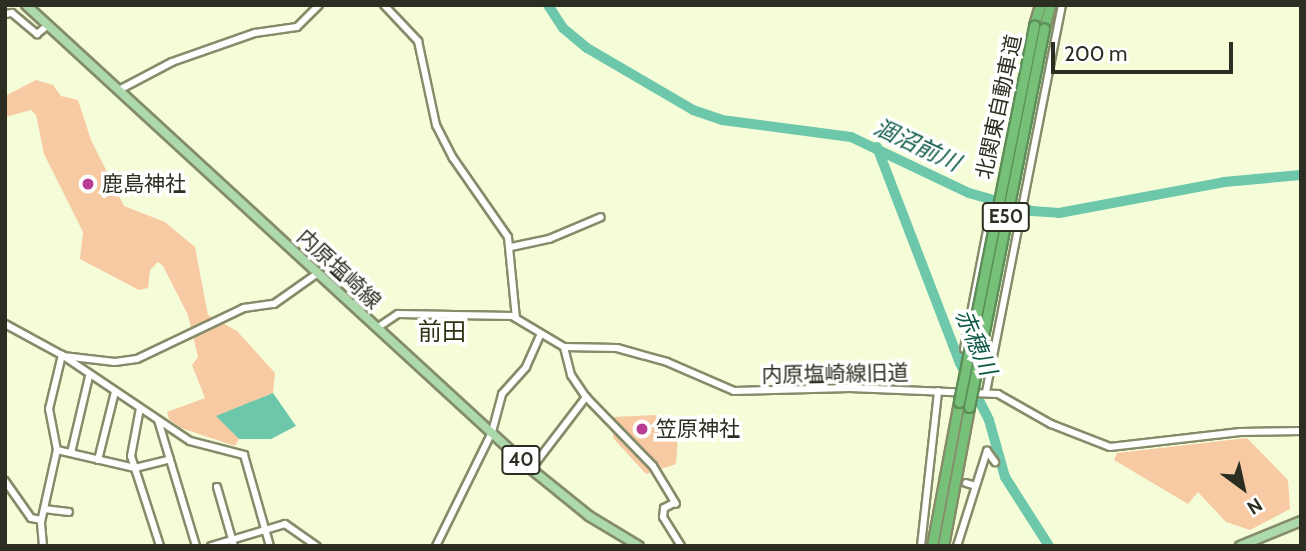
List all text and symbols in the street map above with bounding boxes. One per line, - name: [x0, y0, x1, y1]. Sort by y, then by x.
- scale bar: [1054, 28, 1236, 72]
- street label: 北関東自動車道: [971, 32, 1027, 182]
- text: 200 m: [1064, 41, 1127, 66]
- water label: 涸沼前川: [869, 113, 965, 177]
- place label: 鹿島神社: [102, 171, 186, 197]
- marker: 鹿島神社: [80, 176, 96, 192]
- road number: E50: [982, 202, 1030, 232]
- street label: 内原塩崎線: [292, 224, 386, 314]
- water label: 赤穂川: [950, 305, 1002, 379]
- district label: 前田: [418, 318, 466, 346]
- street label: 内原塩崎線旧道: [761, 360, 909, 388]
- place label: 笠原神社: [656, 416, 740, 442]
- marker: 笠原神社: [634, 421, 650, 437]
- road number: 40: [500, 444, 542, 475]
- north arrow: [1208, 453, 1278, 523]
- text: N: [1243, 493, 1267, 519]

